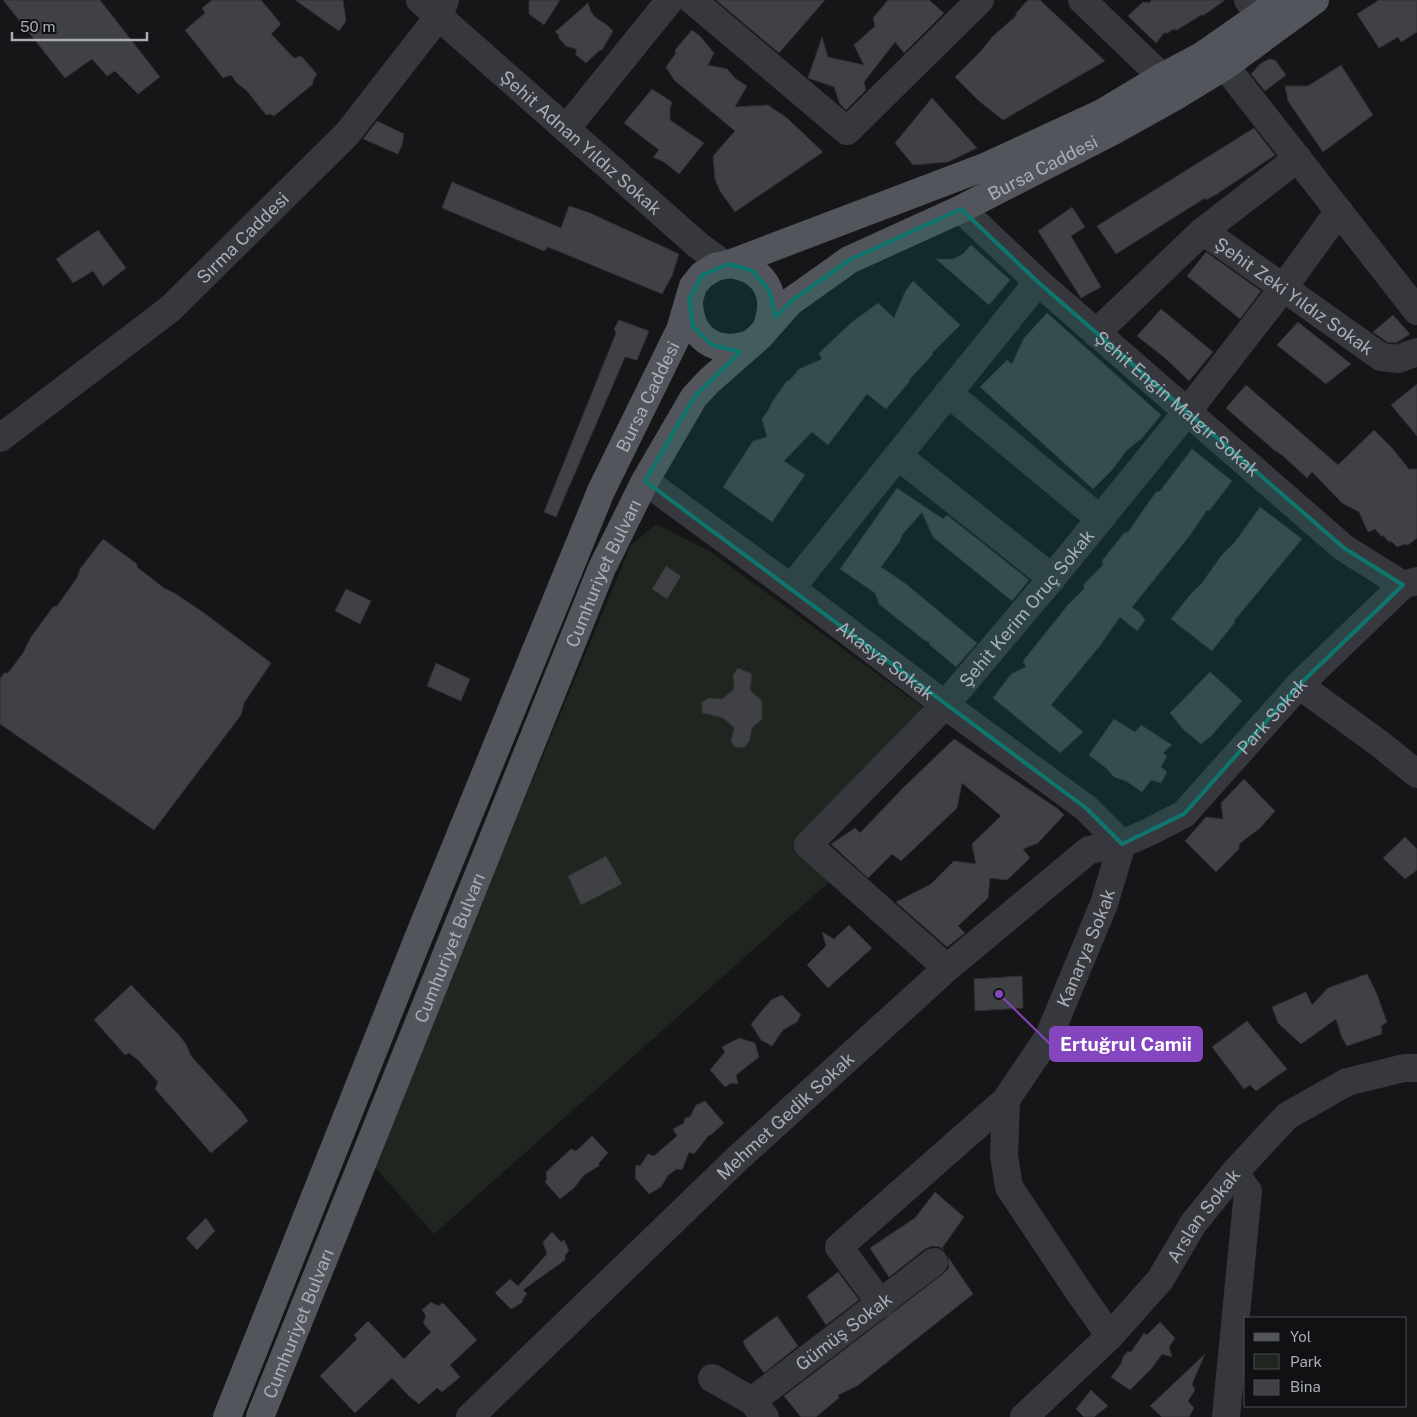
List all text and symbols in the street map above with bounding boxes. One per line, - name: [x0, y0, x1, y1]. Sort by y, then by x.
- scale bar: [12, 10, 148, 42]
- text: 50 m: [20, 18, 55, 35]
- street label: Şehit Adnan Yıldız Sokak: [496, 66, 666, 219]
- street label: Bursa Caddesi: [984, 130, 1101, 204]
- street label: Sırma Caddesi: [192, 188, 293, 288]
- street label: Şehit Zeki Yıldız Sokak: [1211, 232, 1378, 359]
- street label: Şehit Engin Malgır Sokak: [1091, 326, 1264, 481]
- street label: Bursa Caddesi: [611, 338, 683, 455]
- street label: Cumhuriyet Bulvarı: [561, 496, 645, 650]
- street label: Şehit Kerim Oruç Sokak: [954, 525, 1098, 691]
- street label: Akasya Sokak: [833, 616, 939, 704]
- street label: Park Sokak: [1232, 673, 1311, 758]
- street label: Cumhuriyet Bulvarı: [409, 870, 489, 1026]
- street label: Kanarya Sokak: [1052, 886, 1118, 1010]
- callout: Ertuğrul Camii: [1050, 1027, 1202, 1061]
- text: Ertuğrul Camii: [1060, 1033, 1192, 1055]
- street label: Mehmet Gedik Sokak: [712, 1048, 858, 1184]
- street label: Arslan Sokak: [1162, 1164, 1244, 1266]
- street label: Cumhuriyet Bulvarı: [258, 1245, 337, 1401]
- street label: Gümüş Sokak: [791, 1288, 896, 1375]
- legend: [1244, 1317, 1407, 1407]
- text: Yol: [1290, 1328, 1311, 1345]
- text: Park: [1290, 1353, 1322, 1370]
- text: Bina: [1290, 1378, 1321, 1395]

